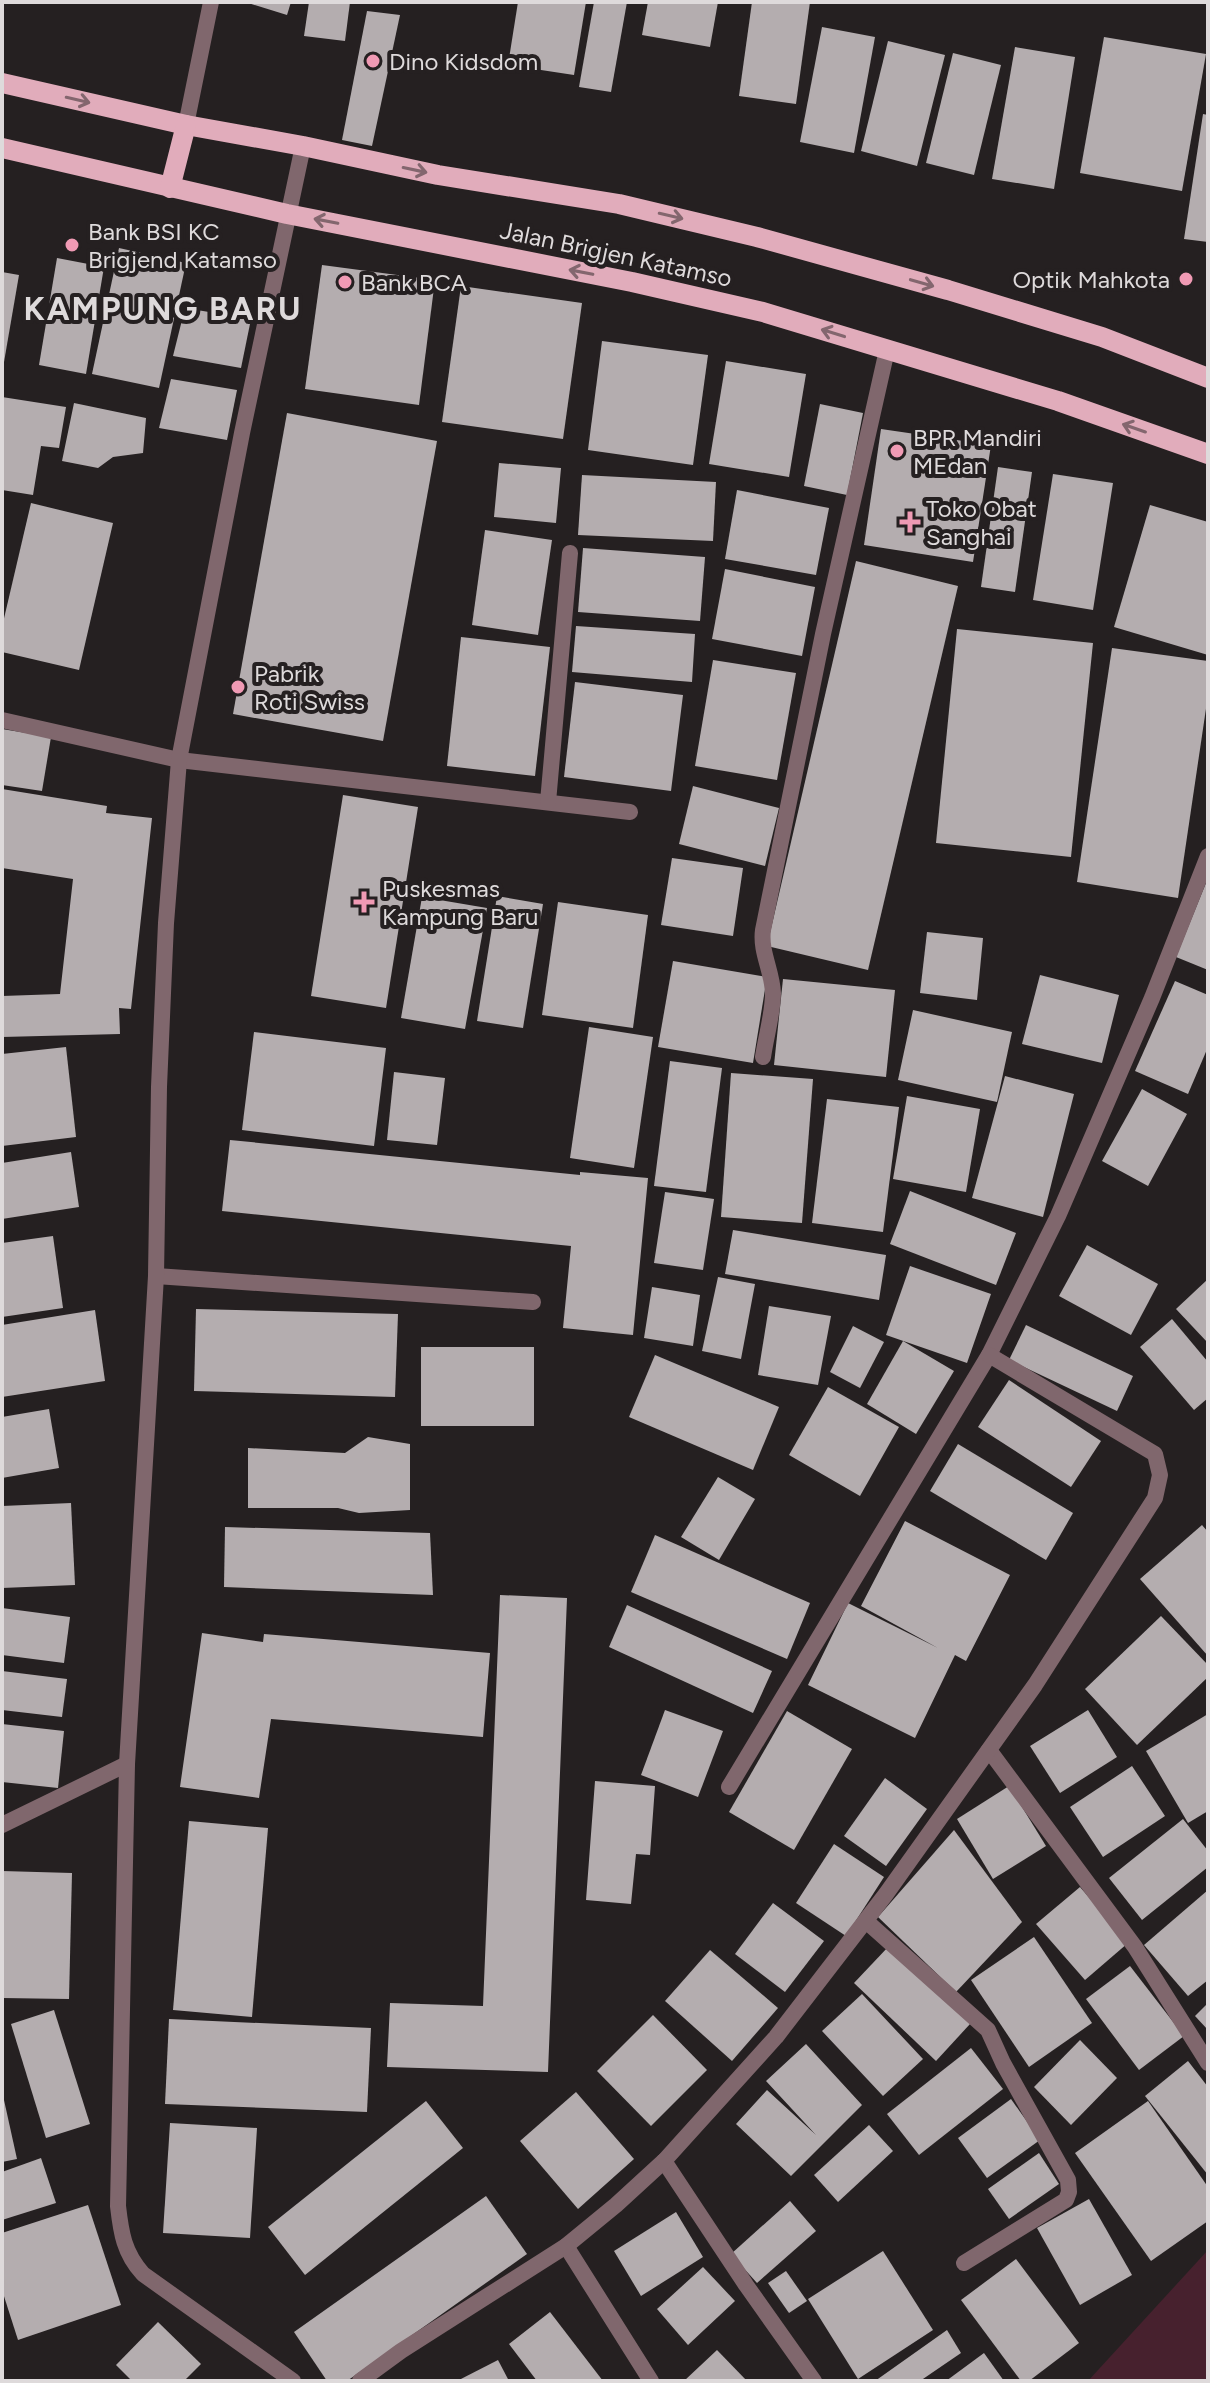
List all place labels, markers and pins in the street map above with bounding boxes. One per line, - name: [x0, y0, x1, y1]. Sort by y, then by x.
- place label: Dino Kidsdom: [389, 47, 538, 76]
- marker: Dino Kidsdom: [364, 52, 382, 70]
- place label: Bank BSI KC Brigjend Katamso: [88, 217, 277, 274]
- marker: Bank BSI KC Brigjend Katamso: [63, 236, 81, 254]
- place label: Optik Mahkota: [1012, 265, 1170, 294]
- place label: Bank BCA: [361, 268, 468, 297]
- marker: Optik Mahkota: [1177, 270, 1195, 288]
- marker: Bank BCA: [336, 273, 354, 291]
- place label: BPR Mandiri MEdan: [913, 423, 1042, 480]
- marker: BPR Mandiri MEdan: [888, 442, 906, 460]
- place label: Toko Obat Sanghai: [926, 494, 1037, 551]
- marker: Toko Obat Sanghai: [901, 513, 919, 531]
- place label: Pabrik Roti Swiss: [254, 659, 365, 716]
- marker: Pabrik Roti Swiss: [229, 678, 247, 696]
- place label: Puskesmas Kampung Baru: [382, 874, 539, 931]
- marker: Puskesmas Kampung Baru: [353, 891, 375, 913]

